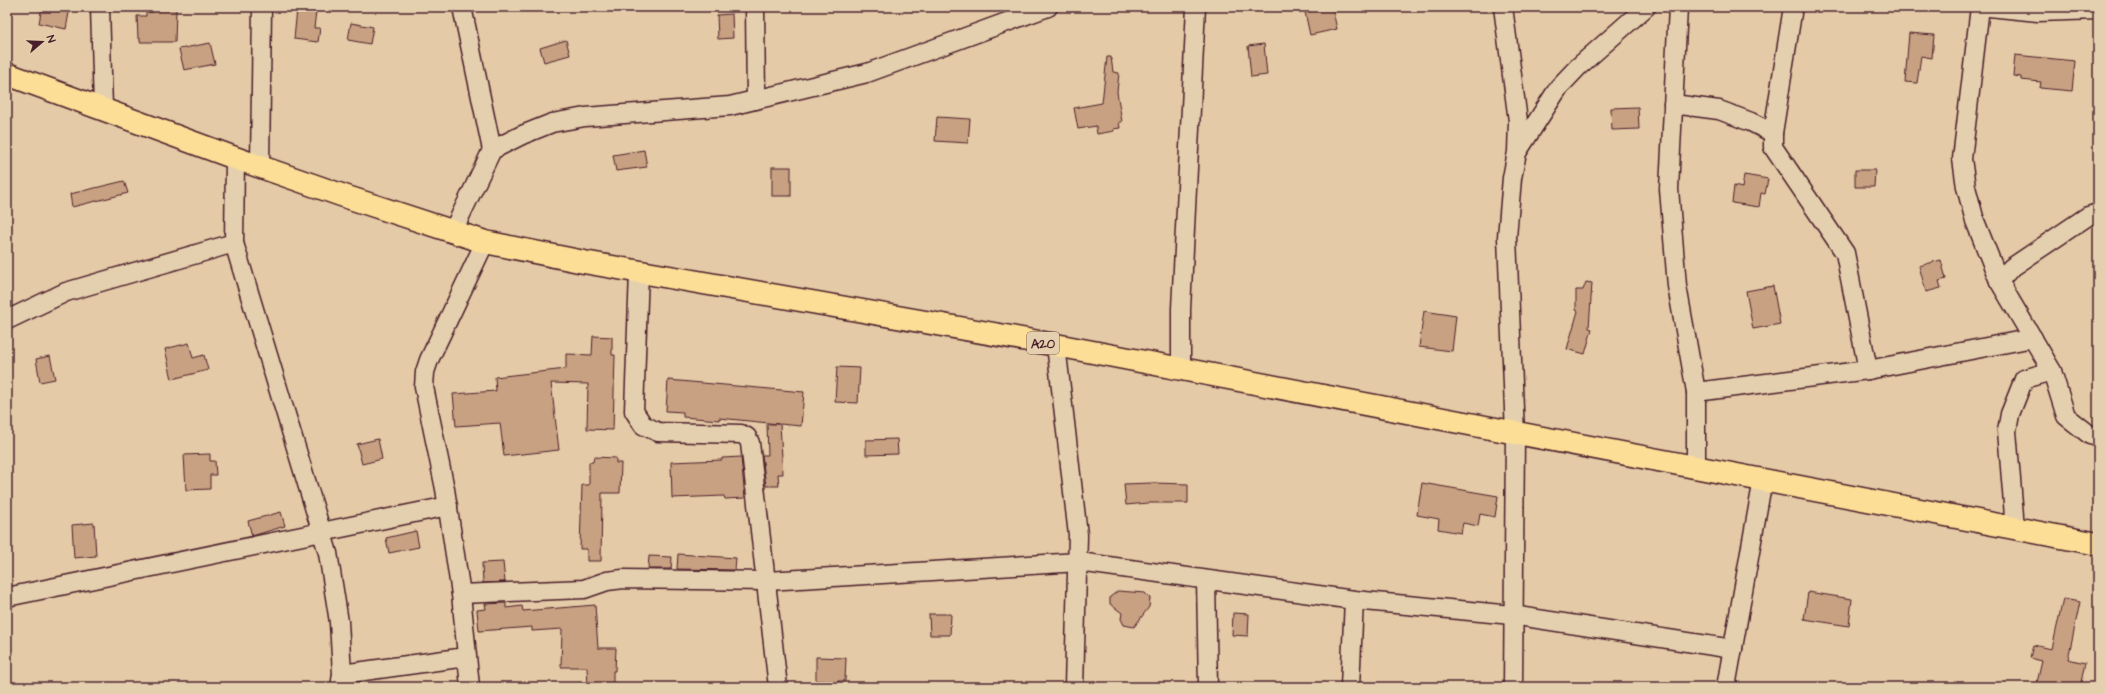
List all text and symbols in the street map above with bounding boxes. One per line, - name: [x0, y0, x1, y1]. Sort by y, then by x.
- north arrow: [22, 22, 62, 62]
- text: N: [43, 33, 59, 45]
- road number: A20: [1027, 332, 1059, 354]

